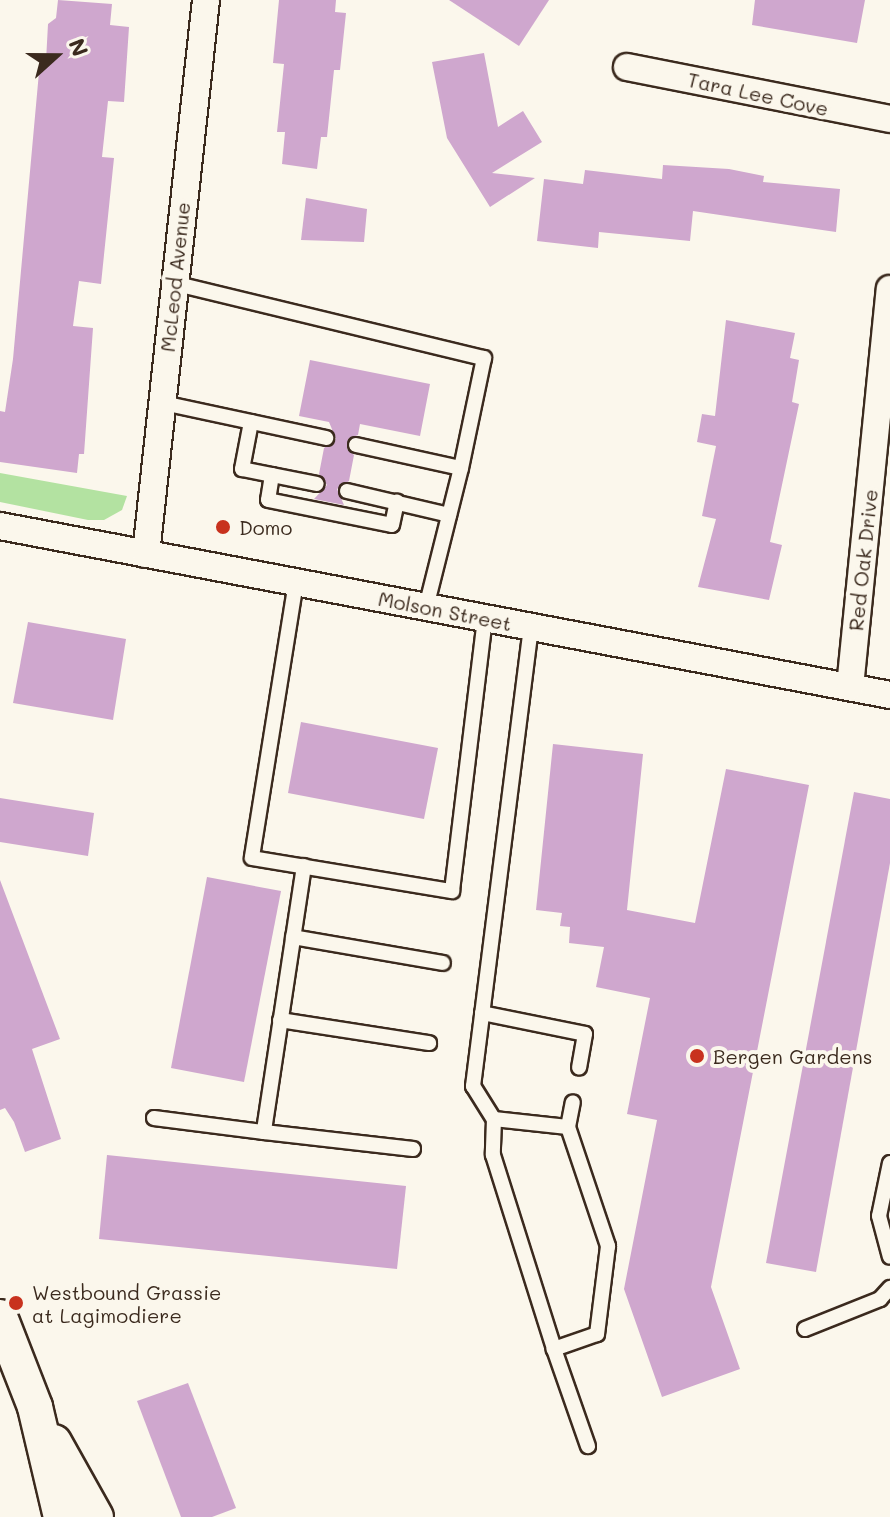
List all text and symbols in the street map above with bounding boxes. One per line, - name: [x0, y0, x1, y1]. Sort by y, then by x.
- north arrow: [16, 16, 96, 96]
- text: N: [62, 34, 95, 60]
- street label: Tara Lee Cove: [685, 67, 831, 121]
- street label: McLeod Avenue: [155, 201, 195, 353]
- street label: Red Oak Drive: [844, 488, 882, 632]
- place label: Domo: [239, 515, 292, 539]
- marker: Domo: [214, 518, 232, 536]
- street label: Molson Street: [376, 586, 514, 636]
- place label: Bergen Gardens: [713, 1044, 872, 1068]
- marker: Bergen Gardens: [688, 1047, 706, 1065]
- place label: Westbound Grassie at Lagimodiere: [32, 1280, 221, 1327]
- marker: Westbound Grassie at Lagimodiere: [7, 1294, 25, 1312]

